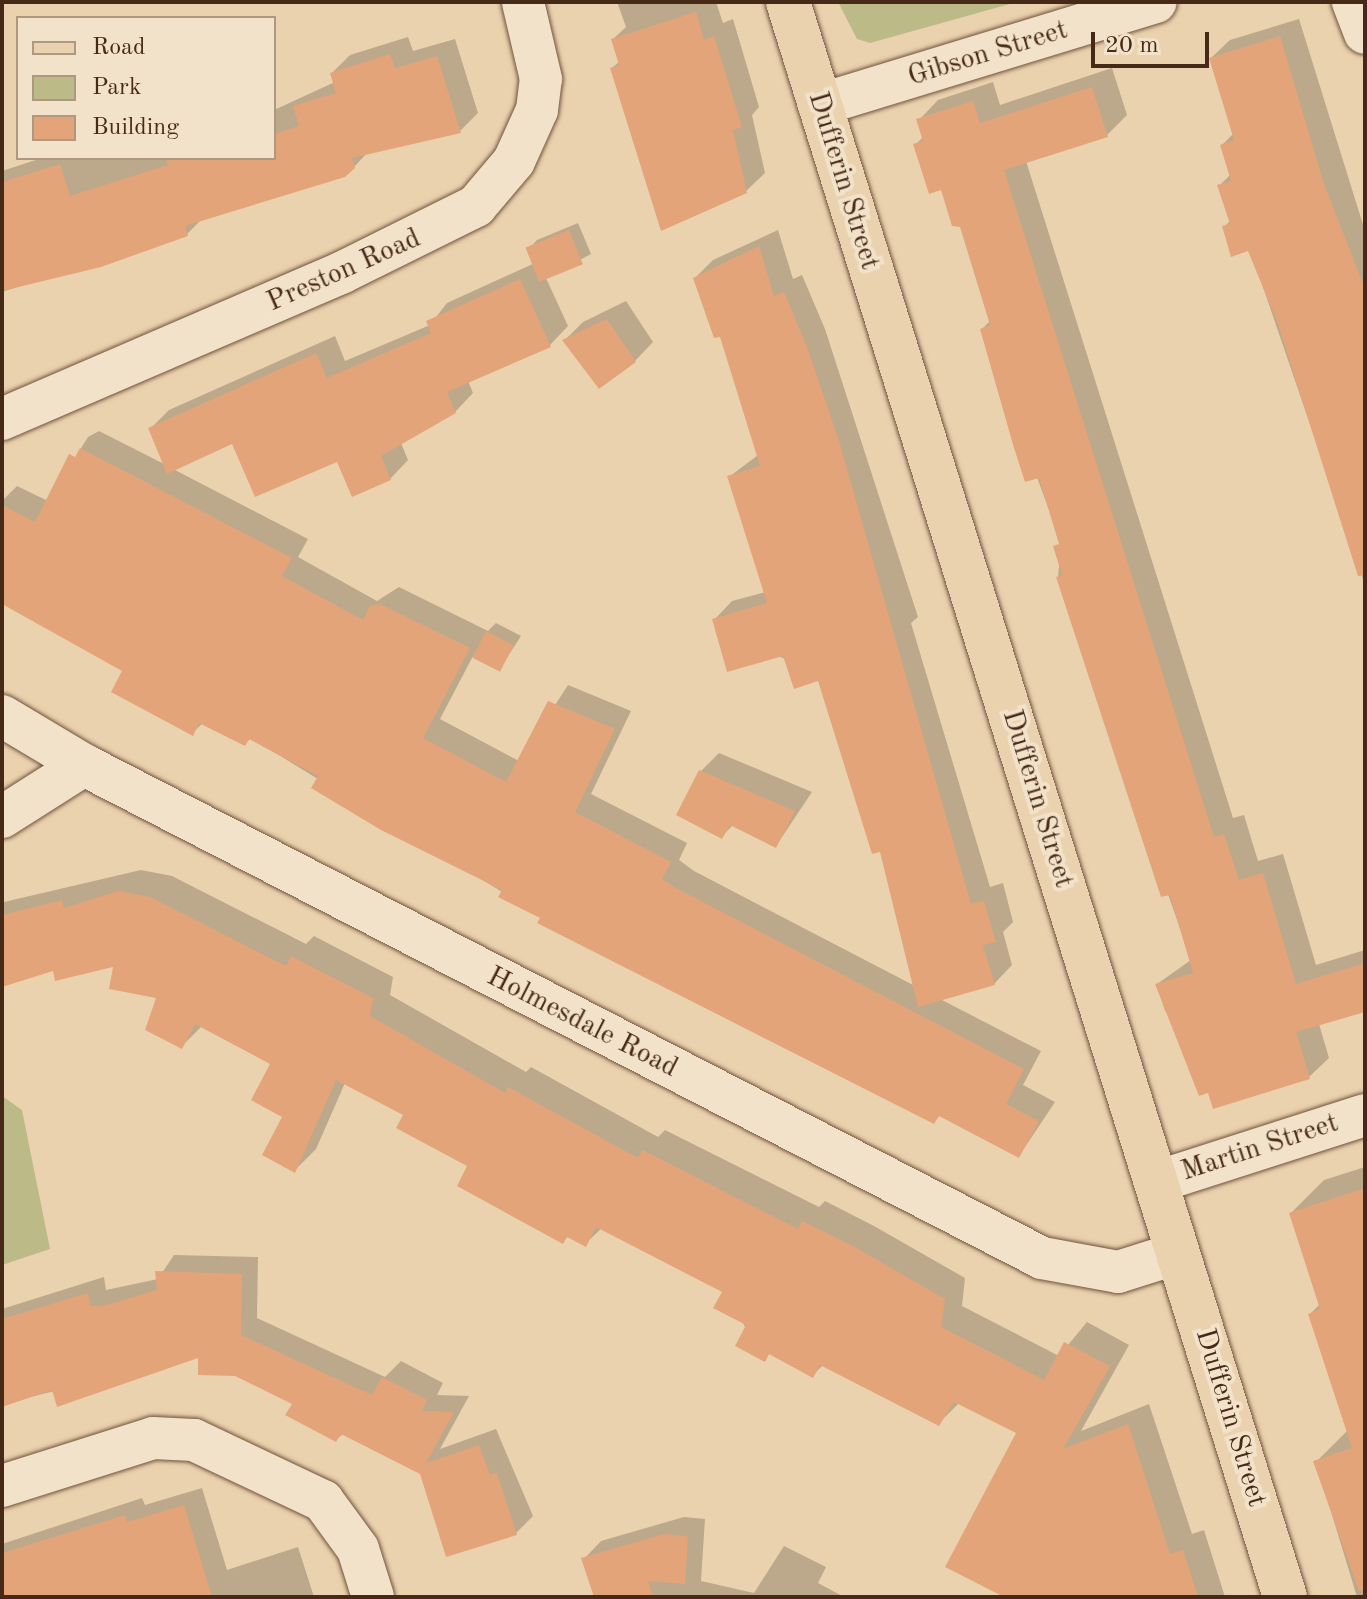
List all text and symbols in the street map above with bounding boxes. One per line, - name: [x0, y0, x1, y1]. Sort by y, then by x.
- street label: Gibson Street: [904, 14, 1072, 94]
- legend: [16, 16, 276, 160]
- scale bar: [1095, 16, 1213, 66]
- text: 20 m: [1105, 34, 1159, 58]
- text: Road: [92, 36, 145, 60]
- text: Park: [92, 76, 141, 100]
- street label: Dufferin Street: [800, 88, 886, 274]
- text: Building: [92, 116, 179, 140]
- street label: Preston Road: [262, 222, 426, 320]
- street label: Dufferin Street: [994, 706, 1080, 892]
- street label: Holmesdale Road: [481, 960, 683, 1086]
- street label: Martin Street: [1177, 1107, 1343, 1189]
- street label: Dufferin Street: [1187, 1325, 1273, 1511]

